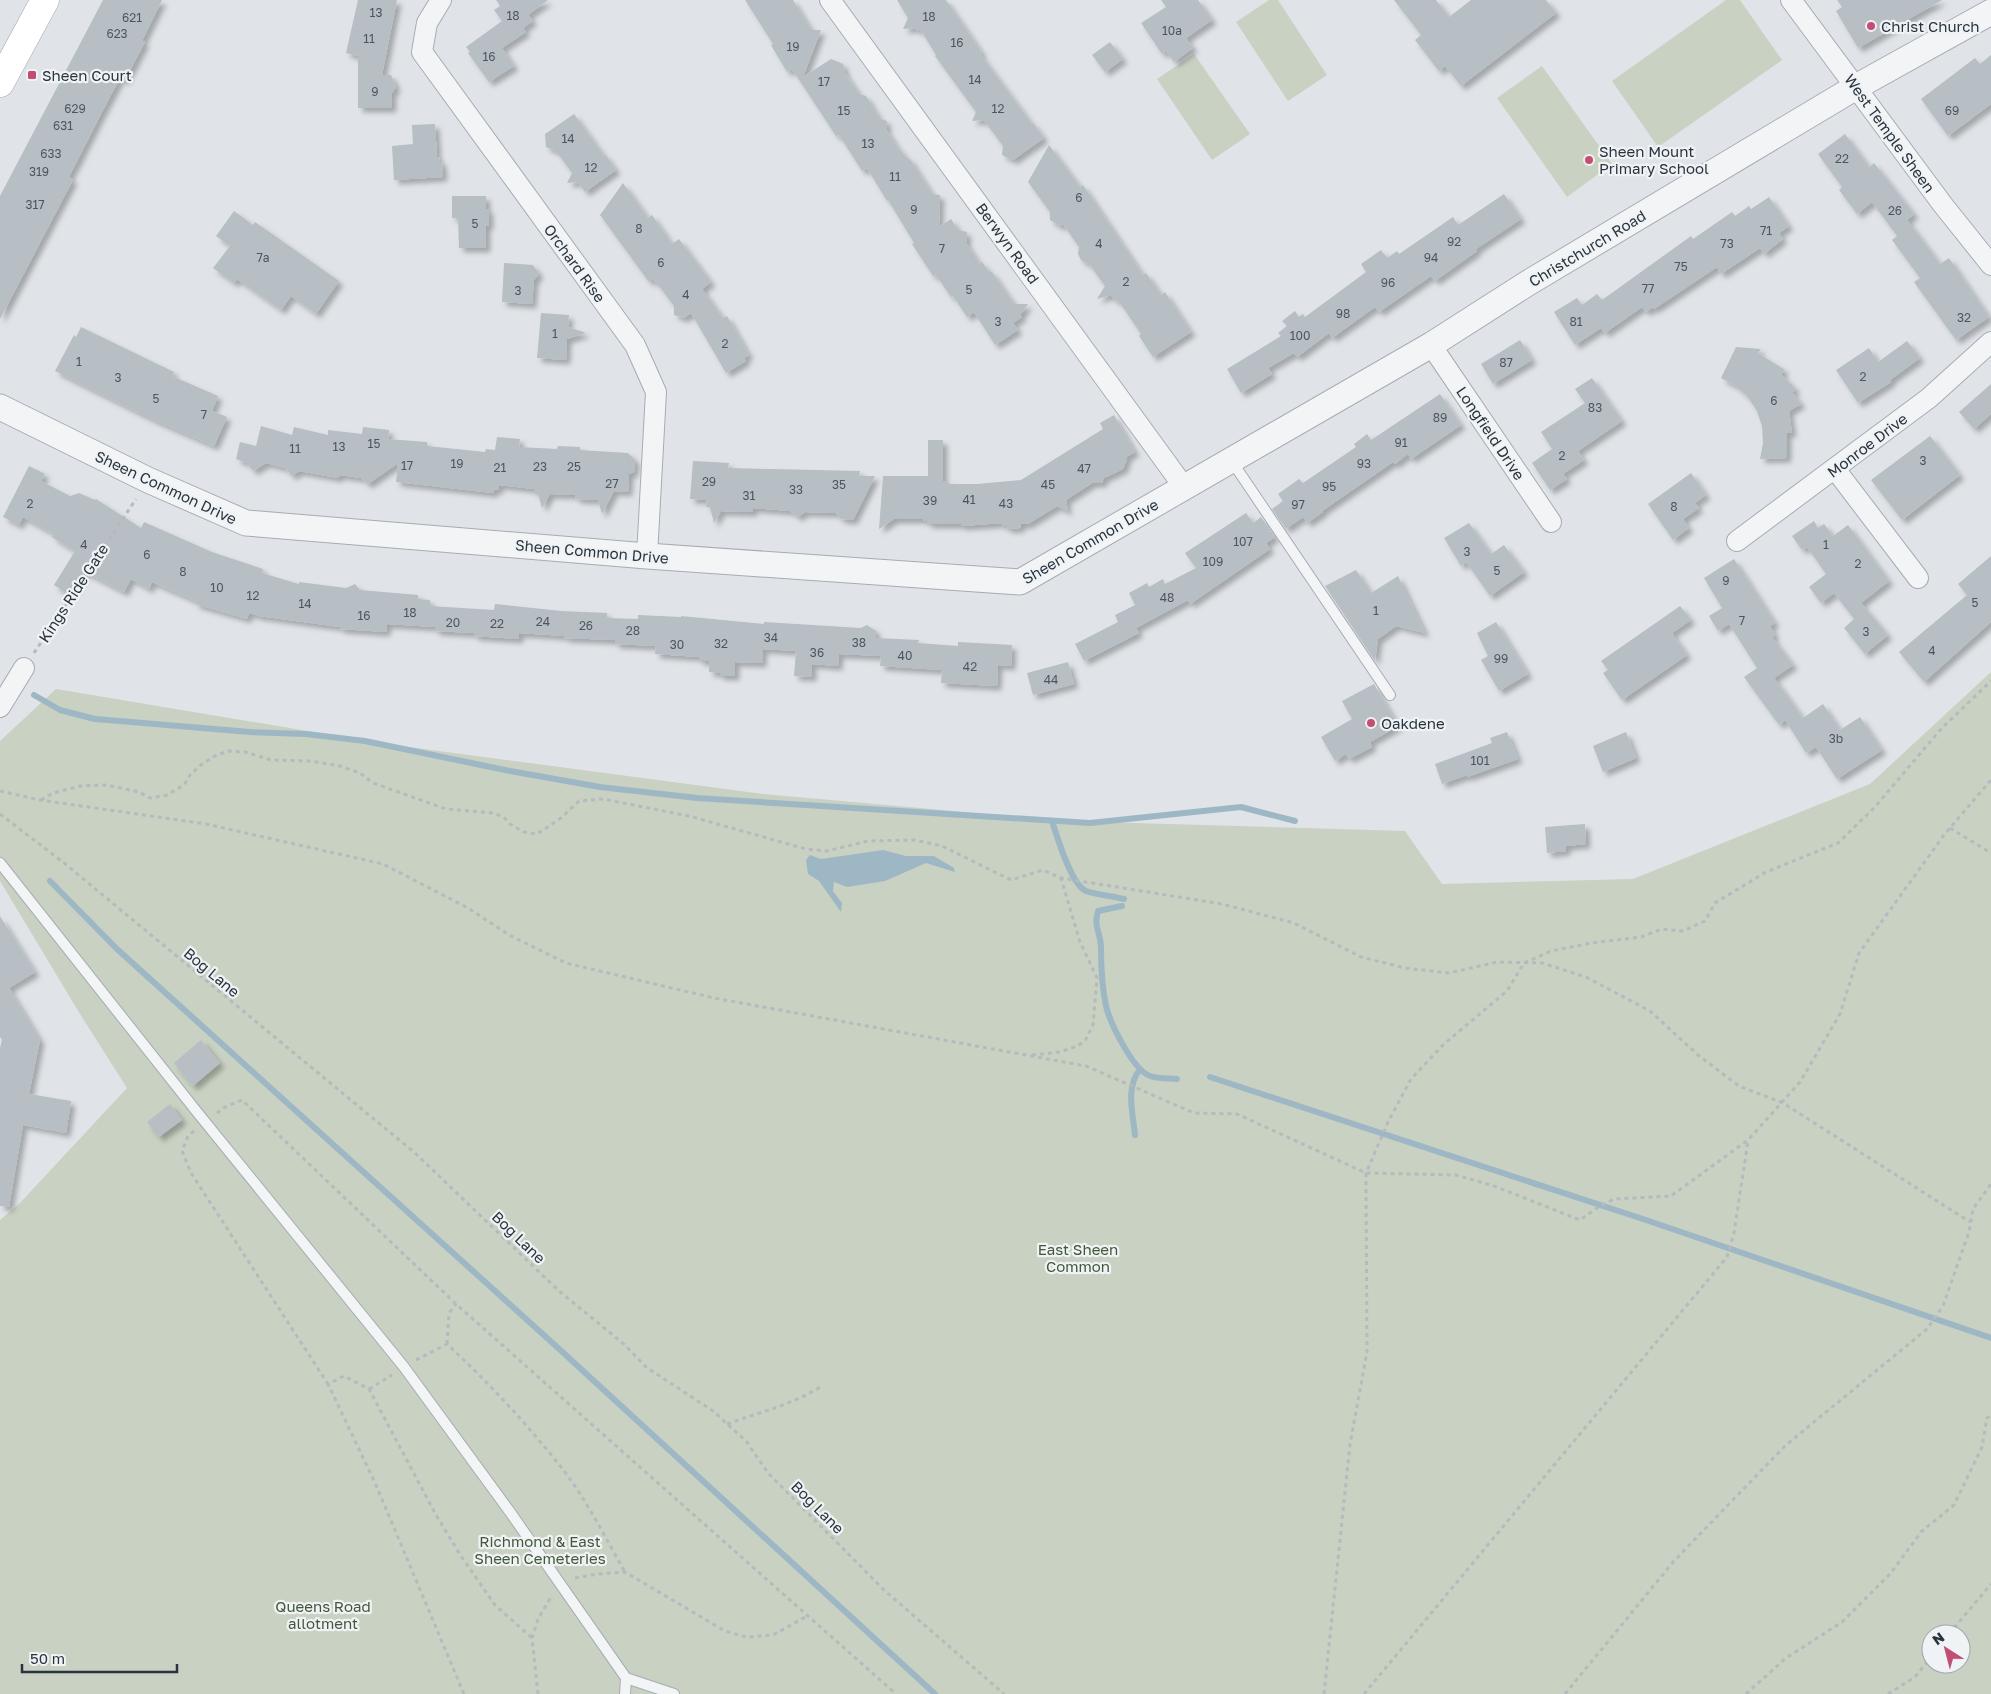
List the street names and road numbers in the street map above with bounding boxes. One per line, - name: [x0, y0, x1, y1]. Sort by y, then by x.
- street label: West Temple Sheen: [1841, 70, 1939, 196]
- street label: Berwyn Road: [973, 199, 1043, 287]
- street label: Christchurch Road: [1525, 206, 1649, 290]
- street label: Orchard Rise: [541, 220, 610, 306]
- street label: Longfield Drive: [1453, 383, 1529, 483]
- street label: Monroe Drive: [1823, 409, 1911, 481]
- street label: Sheen Common Drive: [92, 446, 240, 528]
- street label: Sheen Common Drive: [1019, 495, 1161, 587]
- street label: Sheen Common Drive: [514, 535, 670, 567]
- street label: Kings Ride Gate: [34, 540, 112, 646]
- street label: Bog Lane: [180, 944, 244, 1001]
- street label: Bog Lane: [489, 1207, 550, 1267]
- street label: Bog Lane: [788, 1477, 848, 1537]

